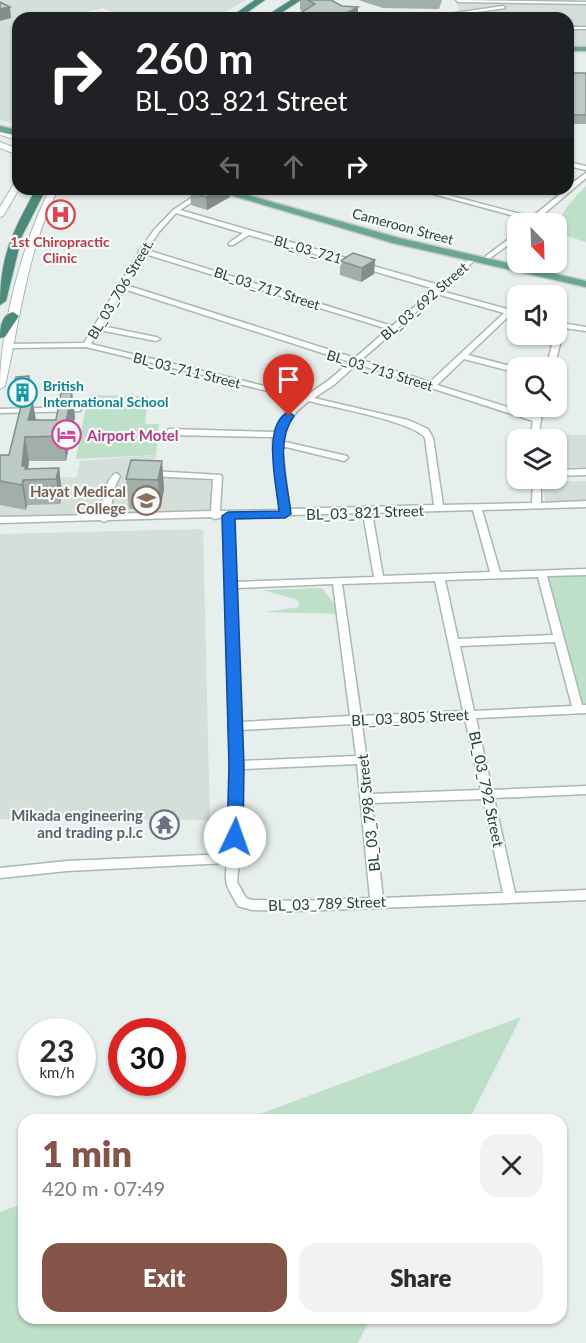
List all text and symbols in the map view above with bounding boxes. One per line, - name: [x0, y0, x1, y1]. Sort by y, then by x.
- text: 260 m: [135, 33, 253, 83]
- icon: right: [36, 36, 114, 114]
- text: BL_03_821 Street: [135, 84, 347, 117]
- icon: left: [214, 150, 247, 183]
- icon: ahead: [277, 150, 310, 183]
- icon: right: [340, 150, 373, 183]
- hospital icon: 1st Chiropractic Clinic: [44, 198, 76, 230]
- street label: Cameroon Street: [350, 204, 456, 248]
- north arrow: [507, 213, 567, 273]
- map controls: [507, 213, 567, 489]
- street label: BL_03_721: [272, 231, 344, 267]
- place label: 1st Chiropractic Clinic: [10, 233, 110, 266]
- street label: BL_03_706 Street.: [83, 236, 157, 342]
- street label: BL_03_692 Street: [377, 258, 471, 344]
- street label: BL_03_717 Street: [212, 263, 322, 313]
- button: sound: [507, 285, 567, 345]
- street label: BL_03_713 Street: [325, 346, 435, 394]
- street label: BL_03_711 Street: [132, 348, 242, 392]
- pin: [263, 354, 314, 416]
- button: search: [507, 357, 567, 417]
- icon: arrive: [272, 363, 305, 396]
- building icon: British International School: [6, 377, 38, 409]
- place label: British International School: [43, 377, 168, 410]
- hotel icon: Airport Motel: [50, 419, 82, 451]
- place label: Airport Motel: [86, 426, 178, 444]
- button: layers: [507, 429, 567, 489]
- place label: Hayat Medical College: [30, 482, 126, 517]
- school or university icon: Hayat Medical College: [131, 484, 163, 516]
- street label: BL_03_821 Street: [306, 501, 425, 523]
- street label: BL_03_805 Street: [351, 705, 470, 729]
- street label: BL_03_792 Street: [466, 729, 508, 849]
- street label: BL_03_798 Street: [353, 753, 383, 873]
- position arrow: [203, 805, 267, 869]
- place label: Mikada engineering and trading p.l.c: [11, 806, 143, 841]
- temple icon: Mikada engineering and trading p.l.c: [148, 808, 180, 840]
- street label: BL_03_789 Street: [268, 892, 387, 914]
- speed limit sign: 30: [108, 1018, 186, 1096]
- text: 23: [40, 1032, 74, 1068]
- text: km/h: [39, 1063, 75, 1081]
- text: 1 min: [42, 1131, 132, 1175]
- button: close: [480, 1134, 543, 1197]
- text: 420 m · 07:49: [42, 1176, 165, 1200]
- button: Exit: [42, 1243, 287, 1312]
- button: Share: [299, 1243, 543, 1312]

